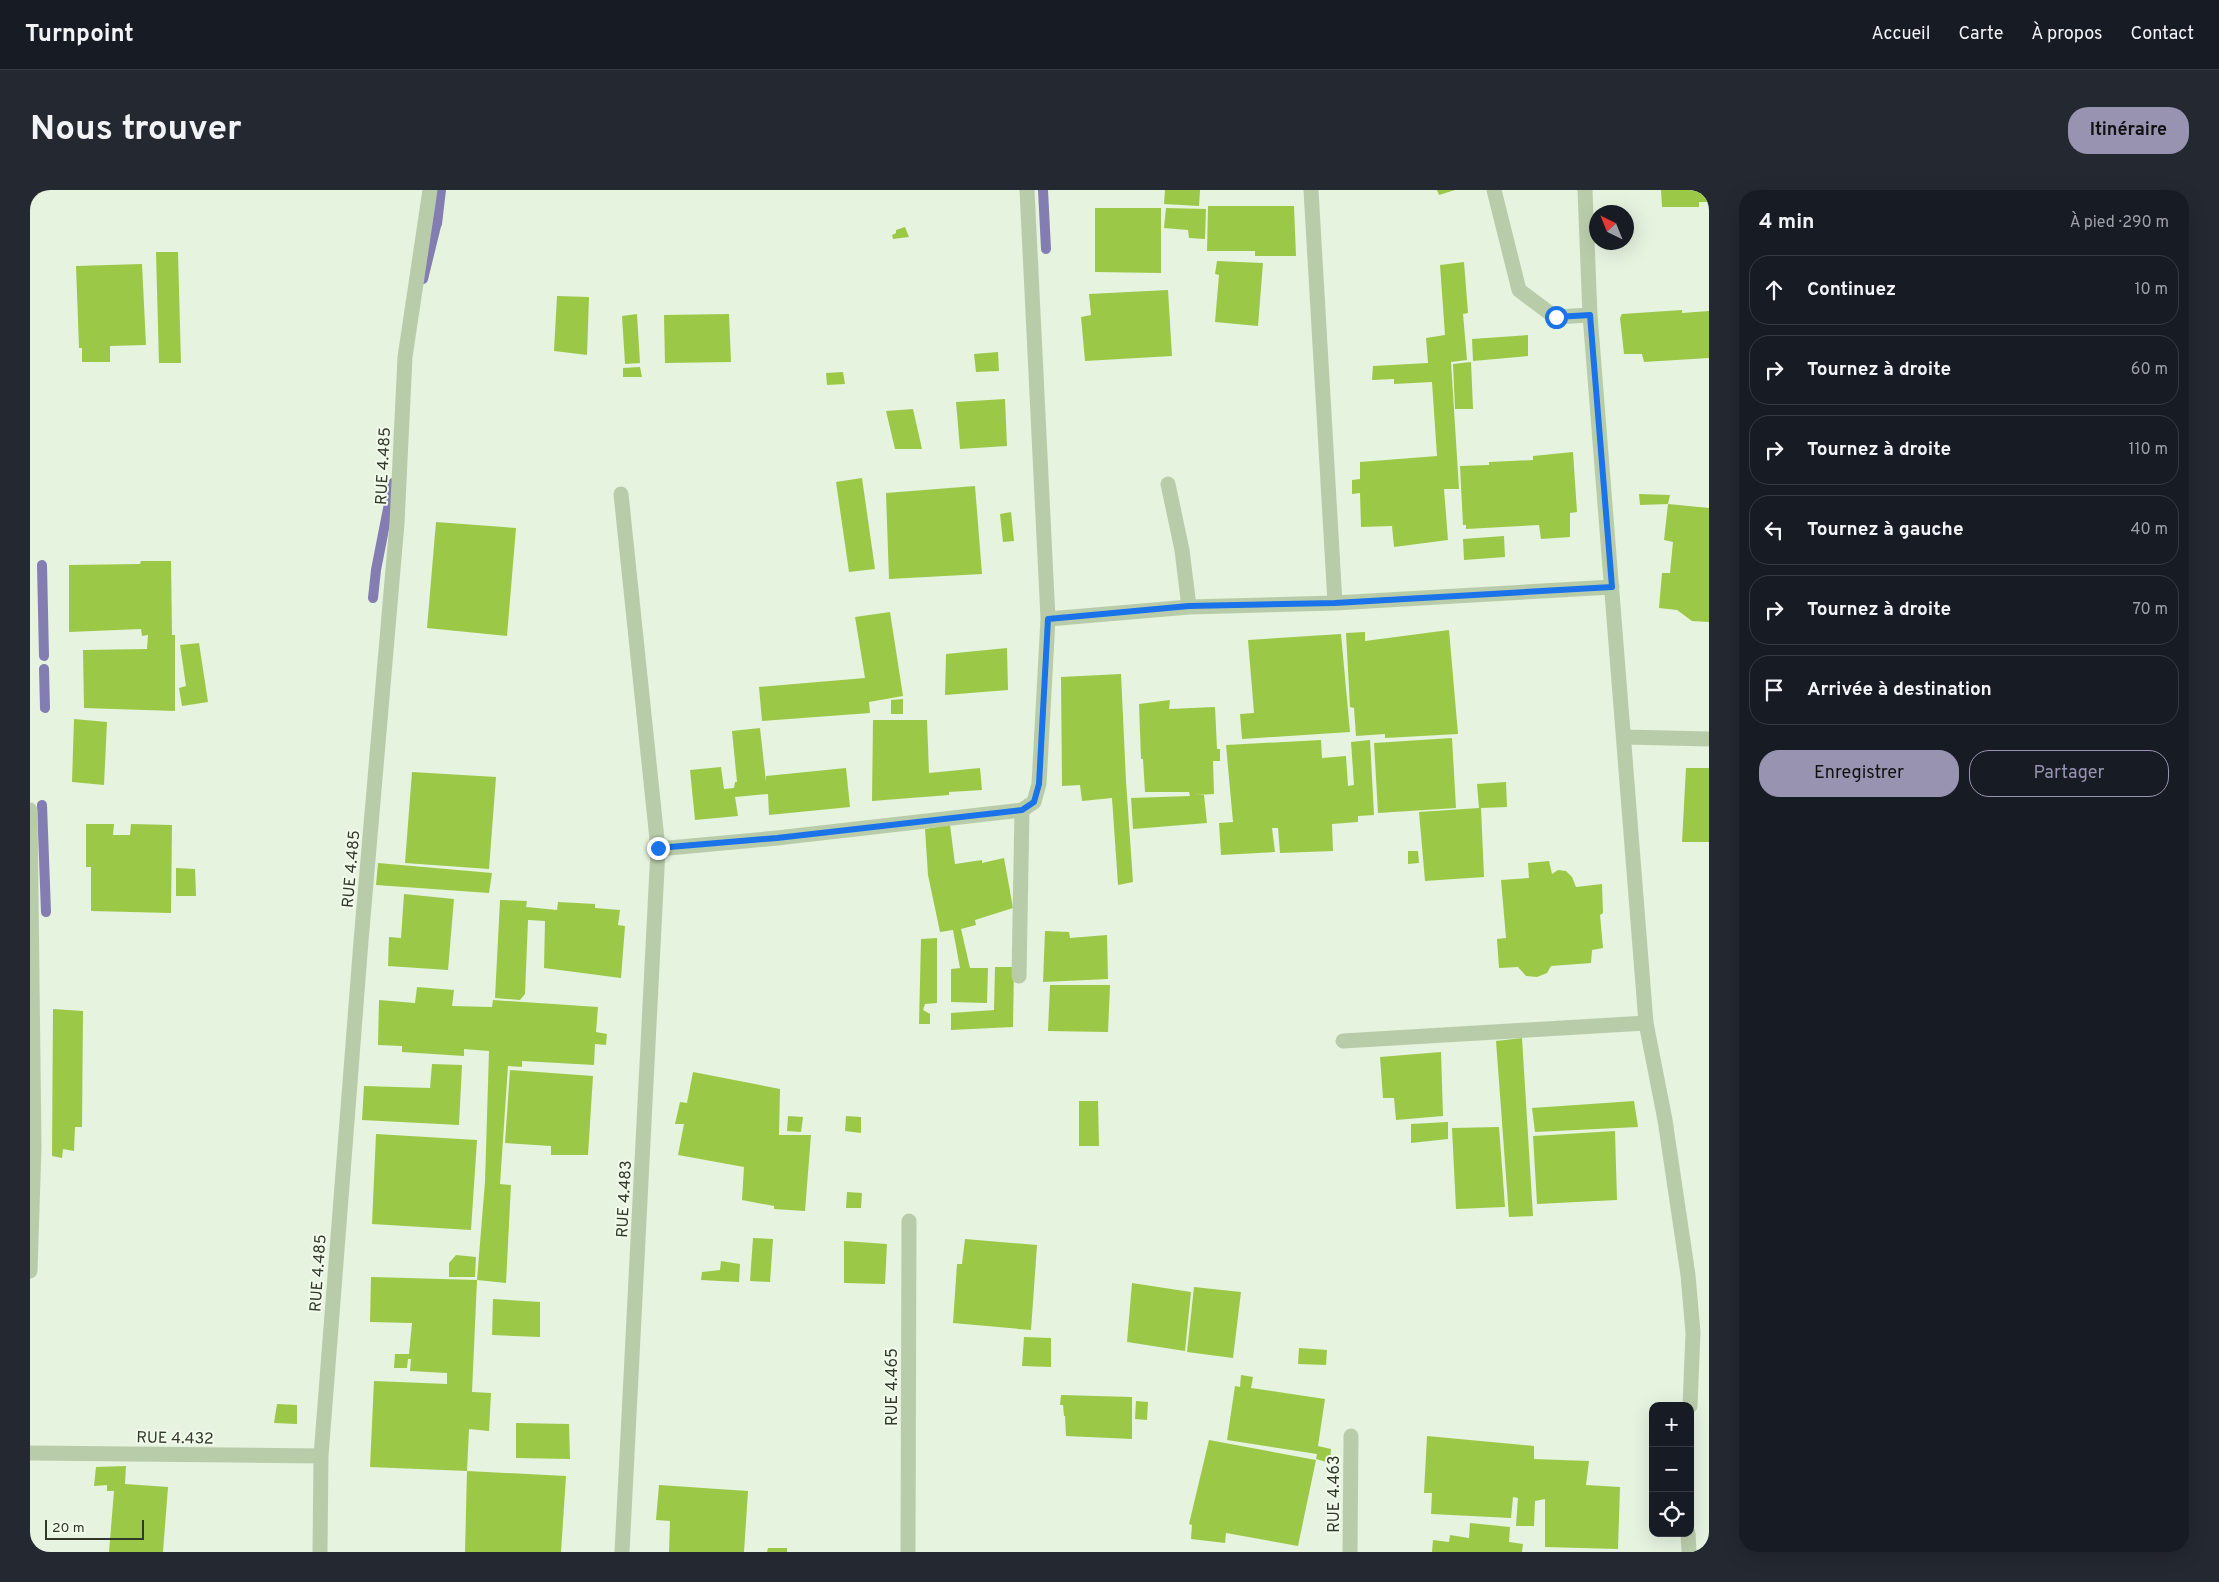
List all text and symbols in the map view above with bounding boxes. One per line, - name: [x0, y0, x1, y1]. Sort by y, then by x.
- text: Turnpoint: [25, 20, 134, 50]
- text: Accueil: [1871, 23, 1930, 46]
- text: Carte: [1958, 23, 2003, 46]
- text: À propos: [2031, 23, 2102, 46]
- text: Contact: [2130, 23, 2194, 46]
- button: Itinéraire: [2068, 107, 2189, 154]
- text: Nous trouver: [30, 108, 242, 152]
- north arrow: [1589, 205, 1634, 250]
- text: 4 min: [1759, 209, 1815, 236]
- text: À pied · 290 m: [2070, 213, 2169, 233]
- icon: ahead: [1760, 276, 1788, 304]
- text: Continuez: [1807, 278, 1896, 302]
- text: 10 m: [2134, 280, 2168, 300]
- route start: [1545, 306, 1568, 329]
- icon: right: [1760, 356, 1788, 384]
- text: Tournez à droite: [1807, 358, 1951, 382]
- text: 60 m: [2131, 360, 2168, 380]
- street label: RUE 4.485: [372, 427, 396, 506]
- icon: right: [1760, 436, 1788, 464]
- text: Tournez à droite: [1807, 438, 1951, 462]
- text: 110 m: [2128, 440, 2168, 460]
- icon: left: [1760, 516, 1788, 544]
- text: Tournez à gauche: [1807, 518, 1964, 542]
- text: 40 m: [2130, 520, 2168, 540]
- icon: right: [1760, 596, 1788, 624]
- text: Tournez à droite: [1807, 598, 1951, 622]
- text: 70 m: [2133, 600, 2168, 620]
- icon: arrive: [1760, 676, 1788, 704]
- text: Arrivée à destination: [1807, 678, 1992, 702]
- button: Enregistrer: [1759, 750, 1959, 797]
- button: Partager: [1969, 750, 2169, 797]
- street label: RUE 4.485: [339, 829, 365, 909]
- route end: [647, 837, 670, 860]
- street label: RUE 4.483: [613, 1160, 637, 1238]
- street label: RUE 4.485: [306, 1234, 332, 1313]
- street label: RUE 4.465: [883, 1348, 903, 1426]
- map controls: [1649, 1402, 1694, 1537]
- button: +: [1649, 1402, 1694, 1447]
- street label: RUE 4.432: [136, 1428, 214, 1450]
- button: −: [1649, 1447, 1694, 1492]
- street label: RUE 4.463: [1325, 1455, 1345, 1533]
- button: locate: [1649, 1492, 1694, 1537]
- scale bar: [45, 1517, 144, 1540]
- text: 20 m: [52, 1520, 85, 1537]

